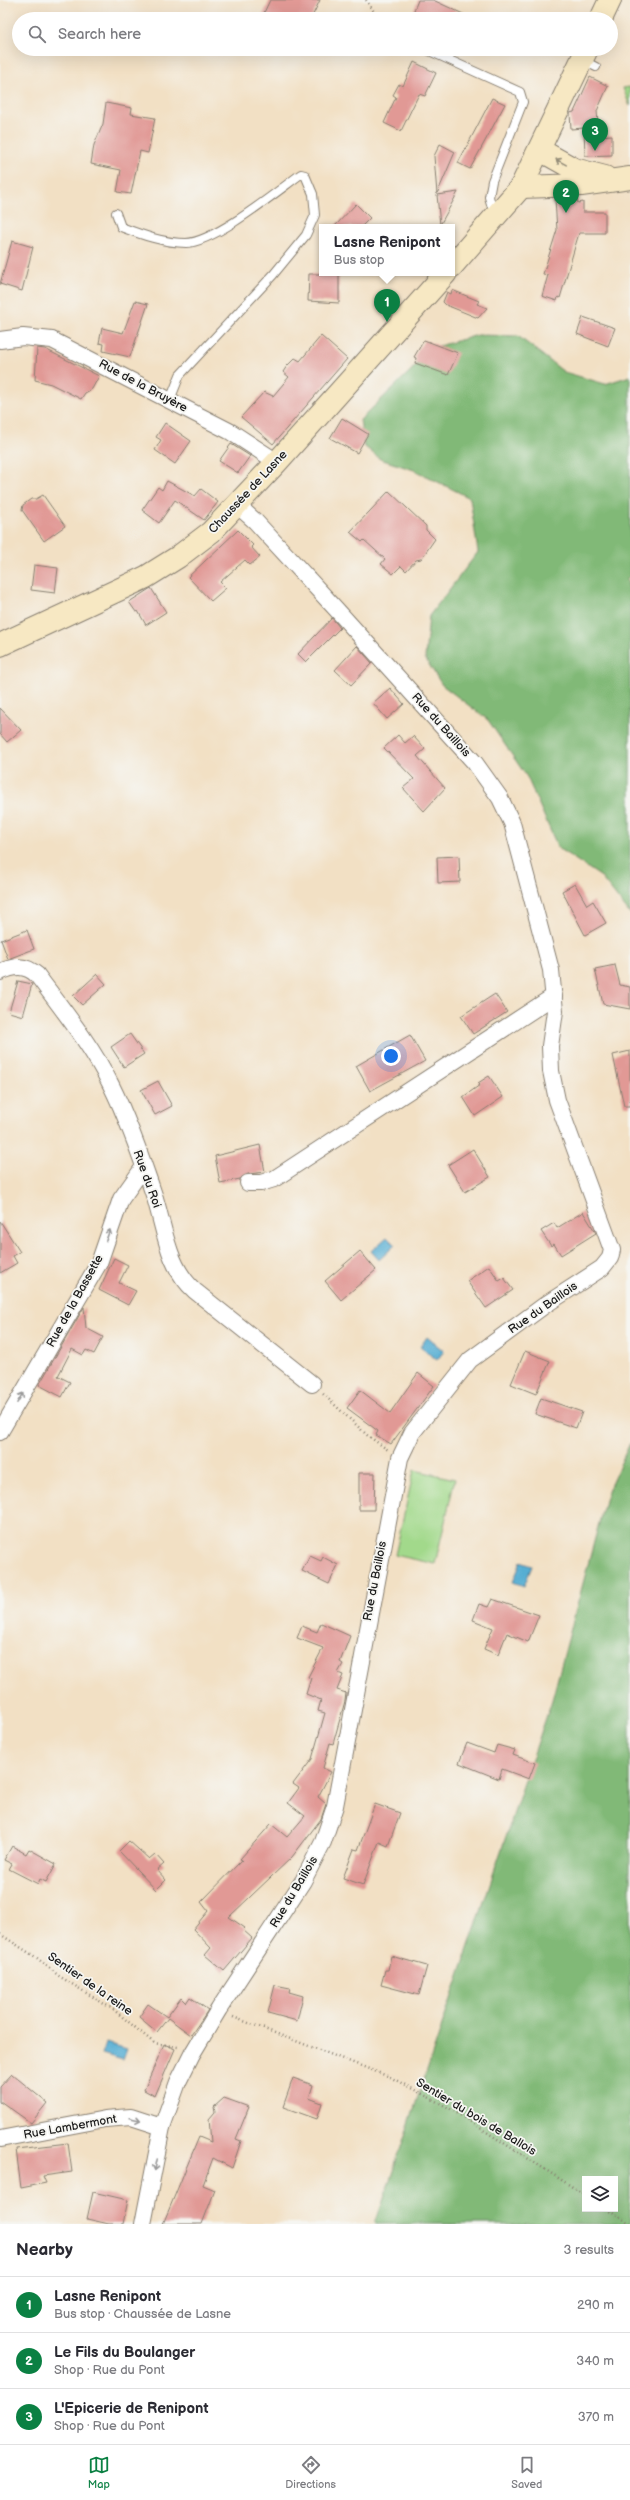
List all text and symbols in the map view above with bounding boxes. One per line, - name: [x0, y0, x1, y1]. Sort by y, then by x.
- search box: [12, 12, 618, 56]
- icon: search: [26, 23, 48, 45]
- text: Search here: [58, 25, 141, 44]
- pin: 3: [582, 118, 608, 151]
- one-way arrow: [556, 158, 568, 166]
- pin: 2: [553, 180, 579, 213]
- popup: [319, 224, 455, 276]
- text: Lasne Renipont: [334, 233, 440, 252]
- text: Bus stop: [334, 252, 385, 268]
- pin: 1: [374, 289, 400, 322]
- street label: Rue de la Bruyère: [96, 356, 190, 416]
- street label: Chaussée de Lasne: [206, 447, 290, 537]
- street label: Rue du Baillois: [408, 690, 474, 760]
- your location: [381, 1046, 401, 1066]
- street label: Rue du Roi: [130, 1148, 164, 1210]
- one-way arrow: [104, 1229, 112, 1241]
- street label: Rue de la Bassette: [43, 1252, 107, 1350]
- street label: Rue du Baillois: [506, 1279, 581, 1337]
- one-way arrow: [16, 1392, 24, 1404]
- street label: Rue du Baillois: [360, 1540, 390, 1622]
- street label: Rue du Baillois: [267, 1853, 321, 1931]
- street label: Sentier de la reine: [45, 1949, 135, 2019]
- street label: Sentier du bois de Ballois: [413, 2075, 539, 2159]
- street label: Rue Lambermont: [22, 2111, 118, 2143]
- one-way arrow: [128, 2116, 141, 2124]
- one-way arrow: [151, 2158, 159, 2171]
- map controls: [582, 2176, 618, 2212]
- button: layers: [582, 2176, 618, 2212]
- text: Nearby: [16, 2240, 73, 2260]
- text: 3 results: [563, 2242, 614, 2258]
- text: Lasne Renipont: [54, 2287, 161, 2306]
- text: 1: [26, 2297, 32, 2313]
- text: 290 m: [577, 2297, 614, 2313]
- text: Bus stop · Chaussée de Lasne: [54, 2306, 231, 2322]
- text: Le Fils du Boulanger: [54, 2343, 195, 2362]
- text: 2: [25, 2353, 33, 2369]
- text: 340 m: [576, 2353, 614, 2369]
- text: Shop · Rue du Pont: [54, 2362, 165, 2378]
- text: L'Epicerie de Renipont: [54, 2399, 208, 2418]
- text: 3: [25, 2409, 33, 2425]
- text: 370 m: [578, 2409, 614, 2425]
- text: Shop · Rue du Pont: [54, 2418, 165, 2434]
- tab: Map: [88, 2454, 110, 2491]
- tab: Directions: [285, 2454, 336, 2491]
- tab: Saved: [511, 2454, 542, 2491]

